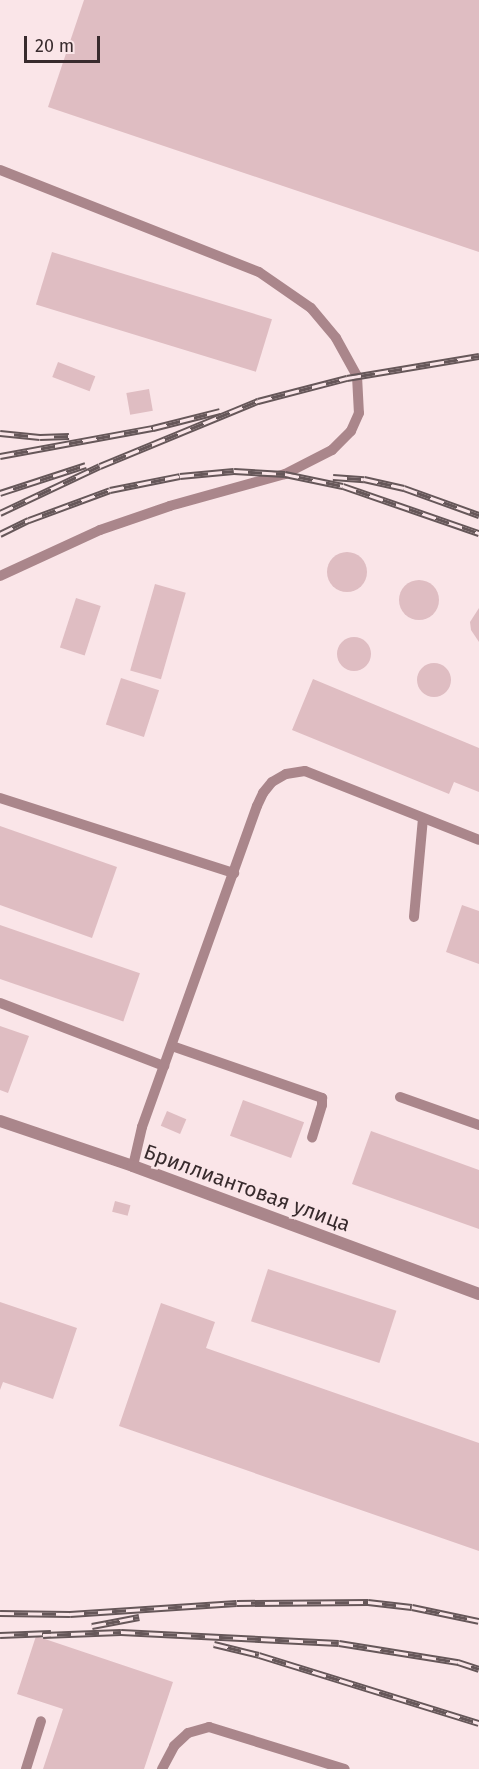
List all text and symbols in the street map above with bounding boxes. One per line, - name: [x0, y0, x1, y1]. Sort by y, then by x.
- scale bar: [27, 24, 104, 62]
- text: 20 m: [35, 35, 74, 57]
- street label: Бриллиантовая улица: [140, 1139, 354, 1237]

